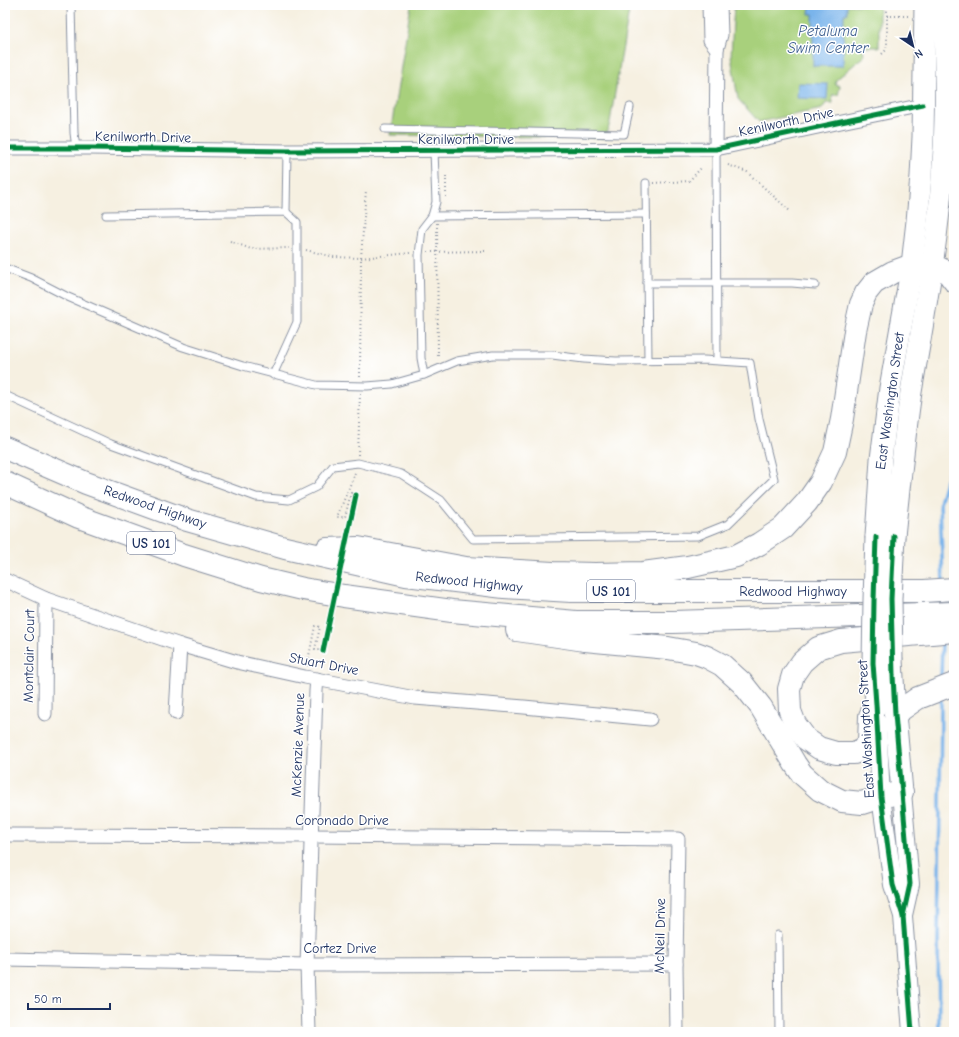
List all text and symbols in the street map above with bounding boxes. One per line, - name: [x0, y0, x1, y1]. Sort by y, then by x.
- water label: Petaluma Swim Center: [788, 22, 869, 57]
- north arrow: [893, 26, 933, 66]
- text: N: [912, 46, 925, 61]
- street label: Kenilworth Drive: [737, 104, 835, 140]
- street label: Kenilworth Drive: [95, 128, 191, 146]
- street label: Kenilworth Drive: [418, 131, 514, 148]
- street label: East Washington Street: [872, 330, 908, 471]
- street label: Redwood Highway: [101, 481, 209, 533]
- road number: US 101: [127, 532, 175, 554]
- street label: Redwood Highway: [415, 568, 524, 596]
- road number: US 101: [587, 580, 635, 602]
- street label: Redwood Highway: [739, 583, 847, 600]
- street label: Montclair Court: [20, 608, 38, 703]
- street label: Stuart Drive: [288, 649, 360, 679]
- street label: East Washington Street: [854, 658, 878, 799]
- street label: McKenzie Avenue: [288, 692, 308, 798]
- street label: Coronado Drive: [295, 812, 389, 829]
- street label: McNeil Drive: [651, 898, 669, 974]
- street label: Cortez Drive: [303, 940, 377, 957]
- scale bar: [28, 985, 110, 1011]
- text: 50 m: [34, 992, 62, 1006]

